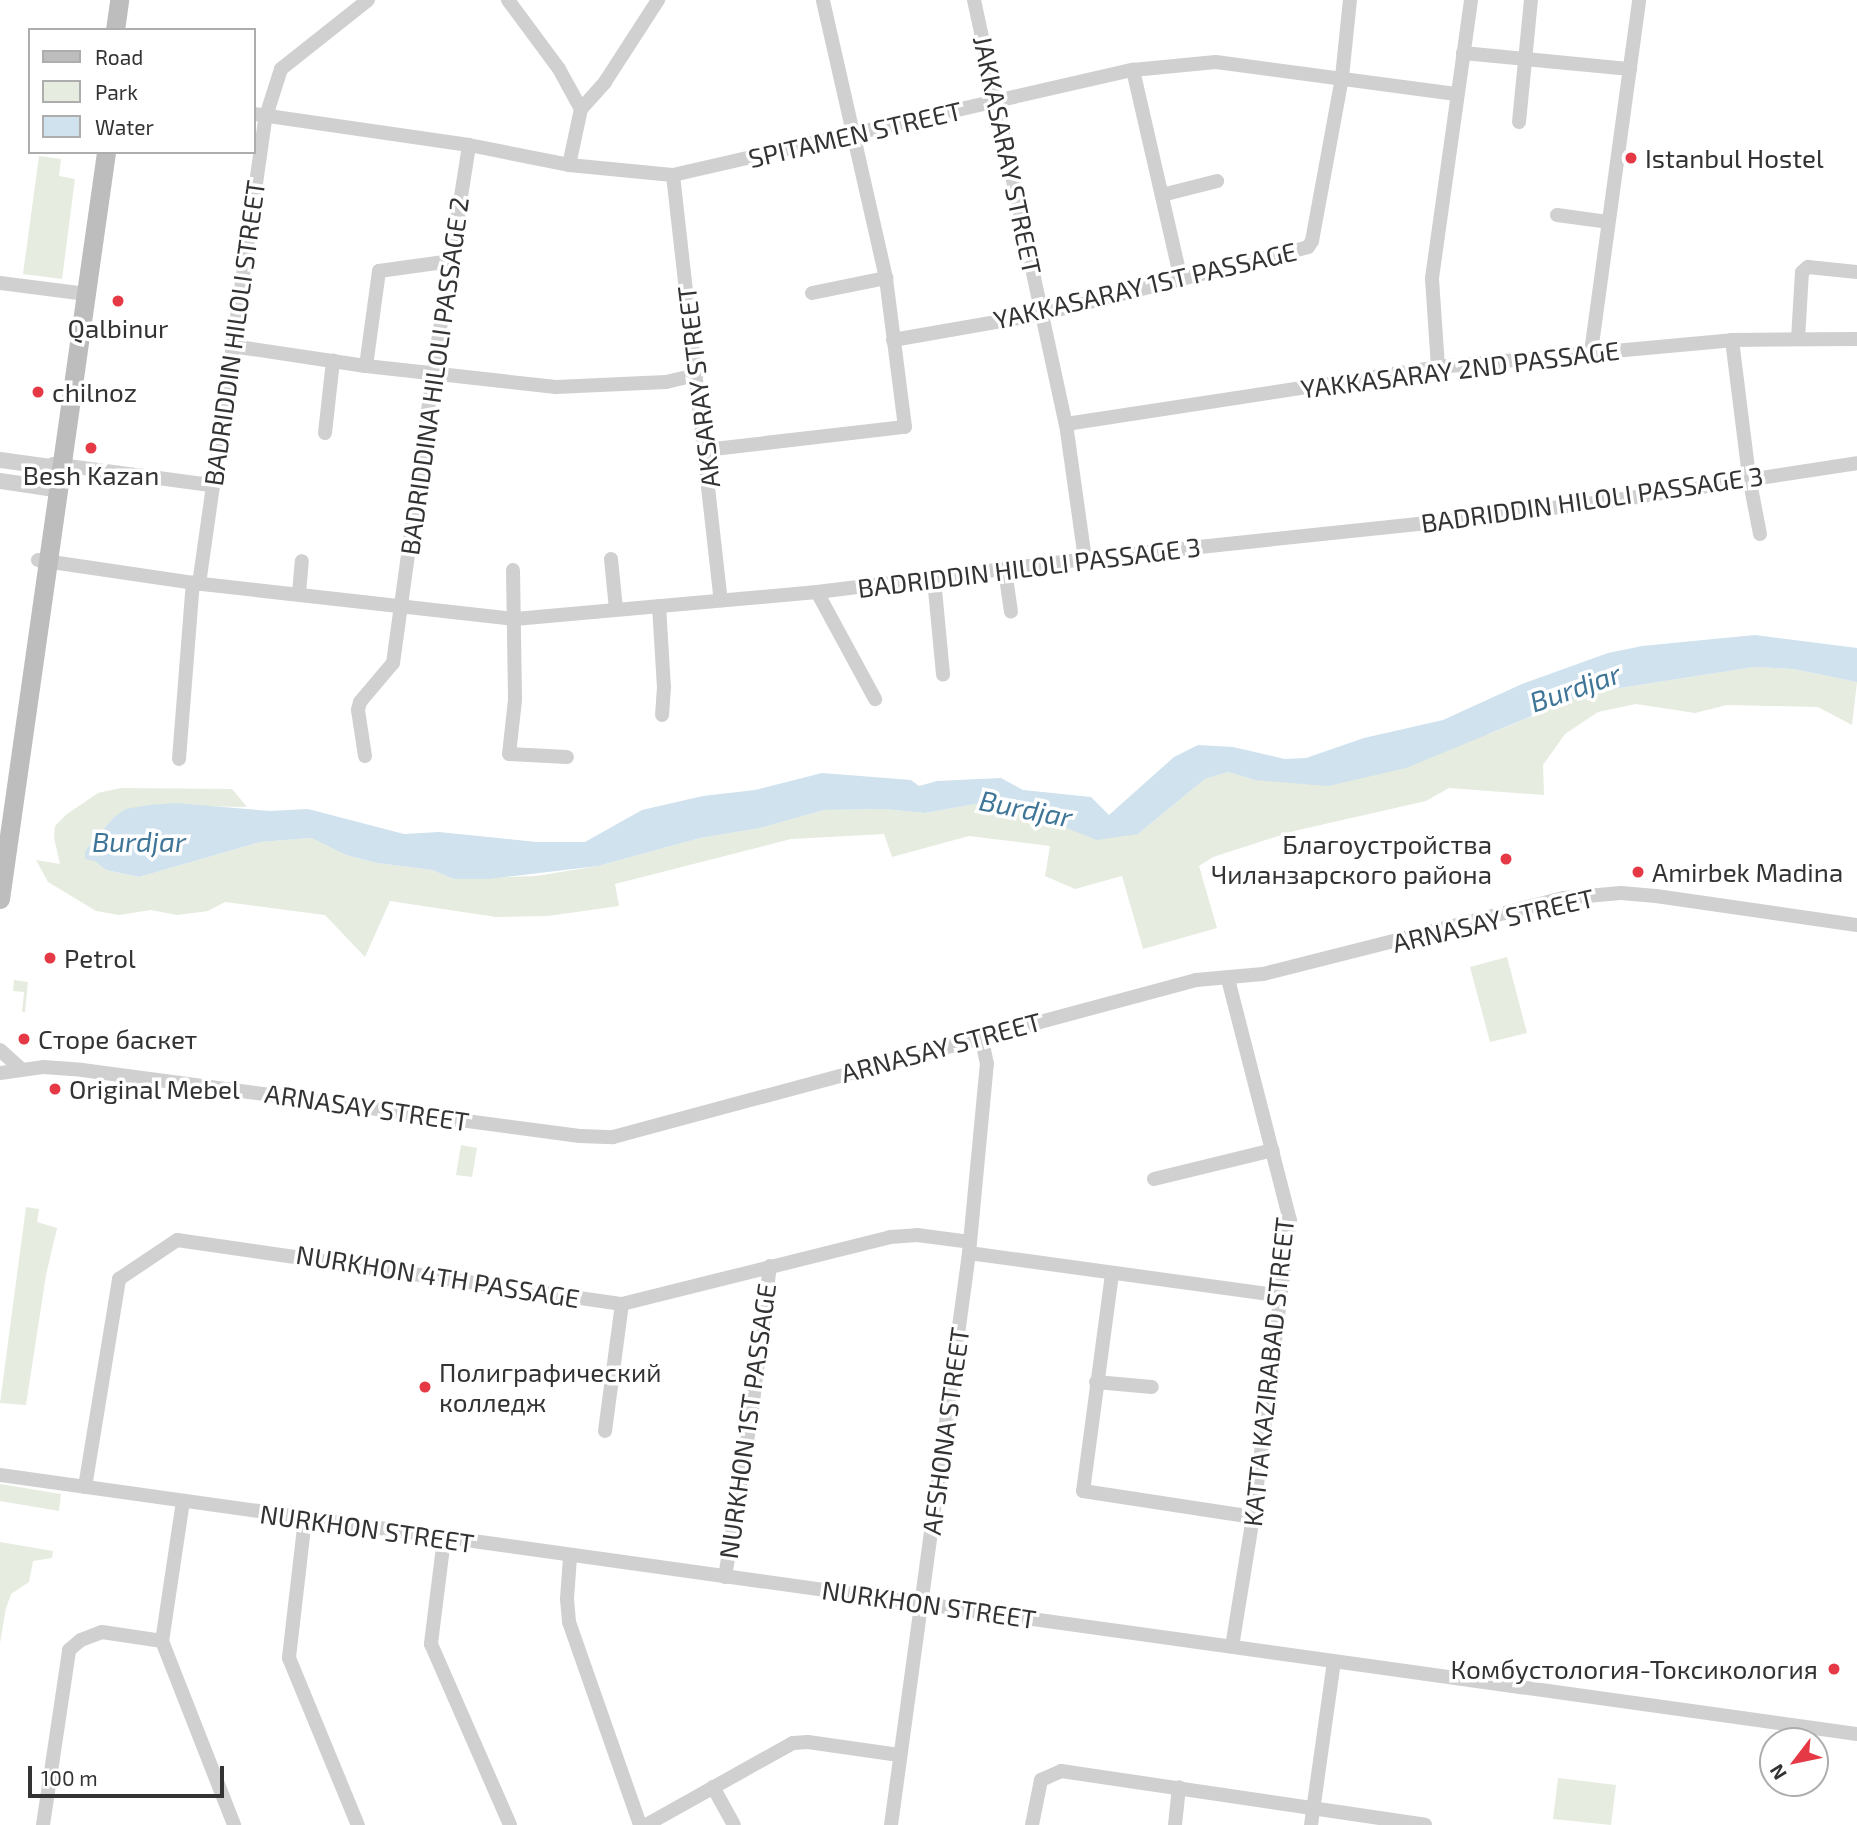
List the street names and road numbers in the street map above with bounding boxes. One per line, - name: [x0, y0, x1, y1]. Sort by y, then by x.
- street label: JAKKASARAY STREET: [967, 32, 1049, 278]
- street label: SPITAMEN STREET: [745, 94, 965, 174]
- street label: BADRIDDIN HILOLI STREET: [197, 178, 271, 488]
- street label: BADRIDDINA HILOLI PASSAGE 2: [393, 195, 475, 557]
- street label: YAKKASARAY 1ST PASSAGE: [990, 235, 1300, 335]
- street label: AKSARAY STREET: [670, 284, 726, 490]
- street label: YAKKASARAY 2ND PASSAGE: [1299, 334, 1621, 404]
- street label: BADRIDDIN HILOLI PASSAGE 3: [1419, 460, 1765, 538]
- street label: BADRIDDIN HILOLI PASSAGE 3: [856, 530, 1202, 604]
- street label: ARNASAY STREET: [1389, 882, 1597, 958]
- street label: ARNASAY STREET: [837, 1005, 1045, 1089]
- street label: ARNASAY STREET: [262, 1077, 472, 1137]
- street label: KATTA KAZIRABAD STREET: [1236, 1216, 1300, 1528]
- street label: NURKHON 4TH PASSAGE: [294, 1238, 582, 1314]
- street label: NURKHON 1ST PASSAGE: [712, 1281, 782, 1561]
- street label: AFSHONA STREET: [915, 1325, 975, 1537]
- street label: NURKHON STREET: [258, 1498, 476, 1558]
- street label: NURKHON STREET: [820, 1574, 1038, 1634]

